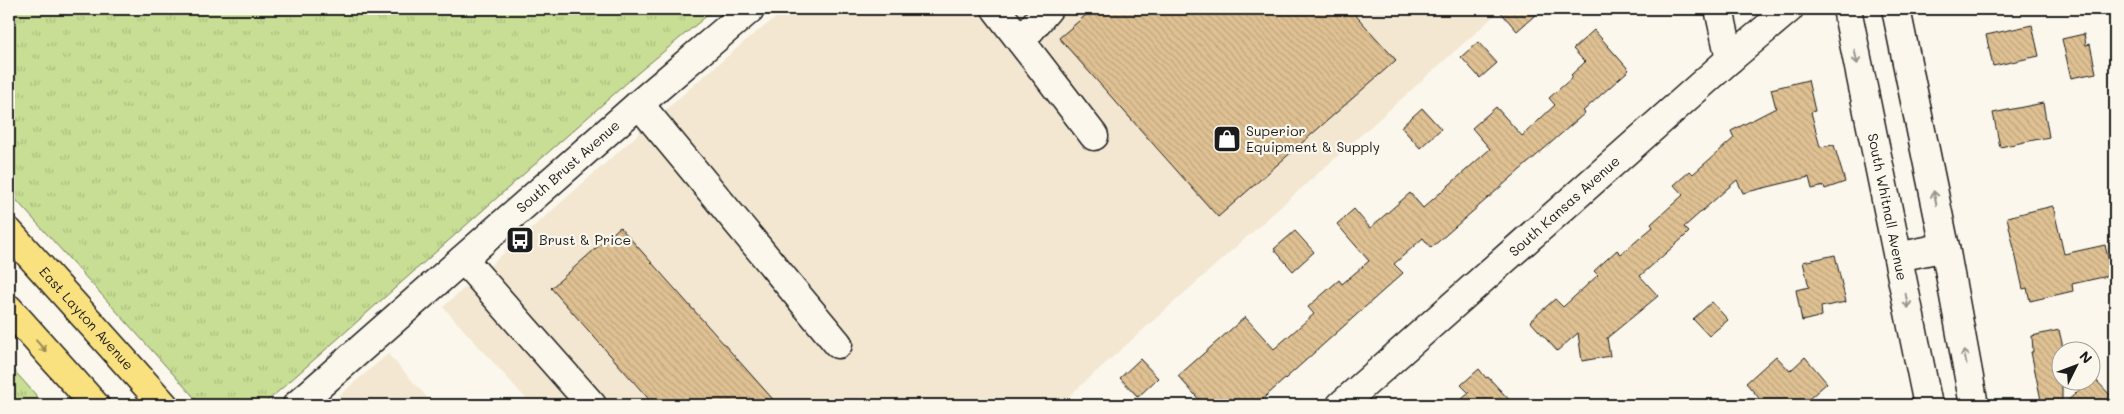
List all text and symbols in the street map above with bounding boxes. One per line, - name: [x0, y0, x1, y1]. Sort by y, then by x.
- one-way arrow: [1852, 48, 1862, 64]
- street label: South Brust Avenue: [512, 115, 623, 217]
- place label: Superior Equipment & Supply: [1246, 121, 1380, 156]
- shop icon: Superior Equipment & Supply: [1212, 124, 1242, 154]
- street label: South Whitnall Avenue: [1864, 132, 1912, 282]
- street label: South Kansas Avenue: [1504, 151, 1624, 260]
- one-way arrow: [1929, 190, 1939, 206]
- bus stop icon: Brust & Price: [505, 225, 535, 255]
- place label: Brust & Price: [539, 230, 631, 249]
- street label: East Layton Avenue: [35, 262, 138, 374]
- one-way arrow: [1903, 293, 1912, 309]
- one-way arrow: [35, 339, 47, 352]
- north arrow: [2052, 342, 2102, 392]
- text: N: [2075, 347, 2097, 367]
- one-way arrow: [1960, 350, 1970, 366]

